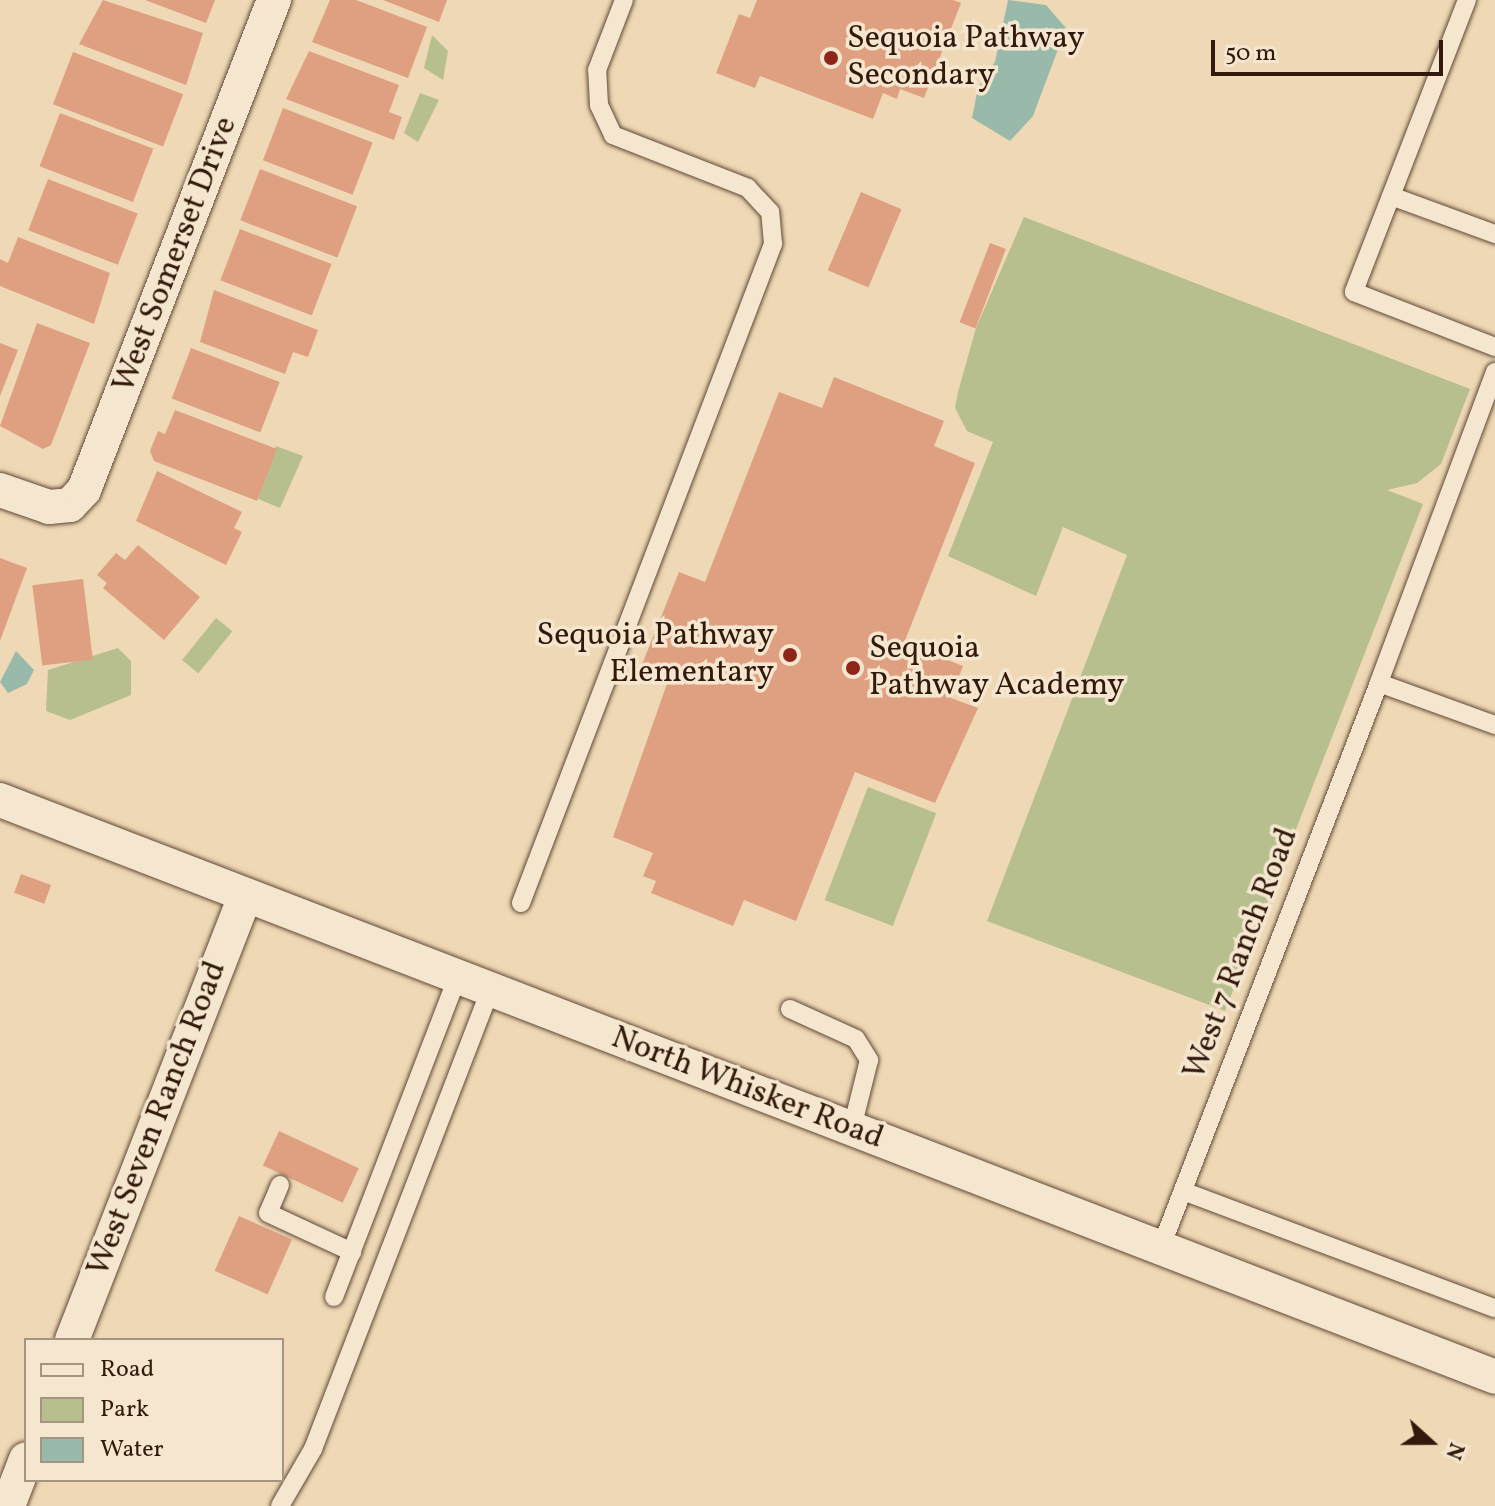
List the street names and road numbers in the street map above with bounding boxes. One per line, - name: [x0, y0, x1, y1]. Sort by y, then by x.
- street label: West Somerset Drive: [106, 112, 246, 398]
- street label: West 7 Ranch Road: [1176, 823, 1308, 1085]
- street label: West Seven Ranch Road: [80, 956, 236, 1282]
- street label: North Whisker Road: [605, 1019, 889, 1159]

